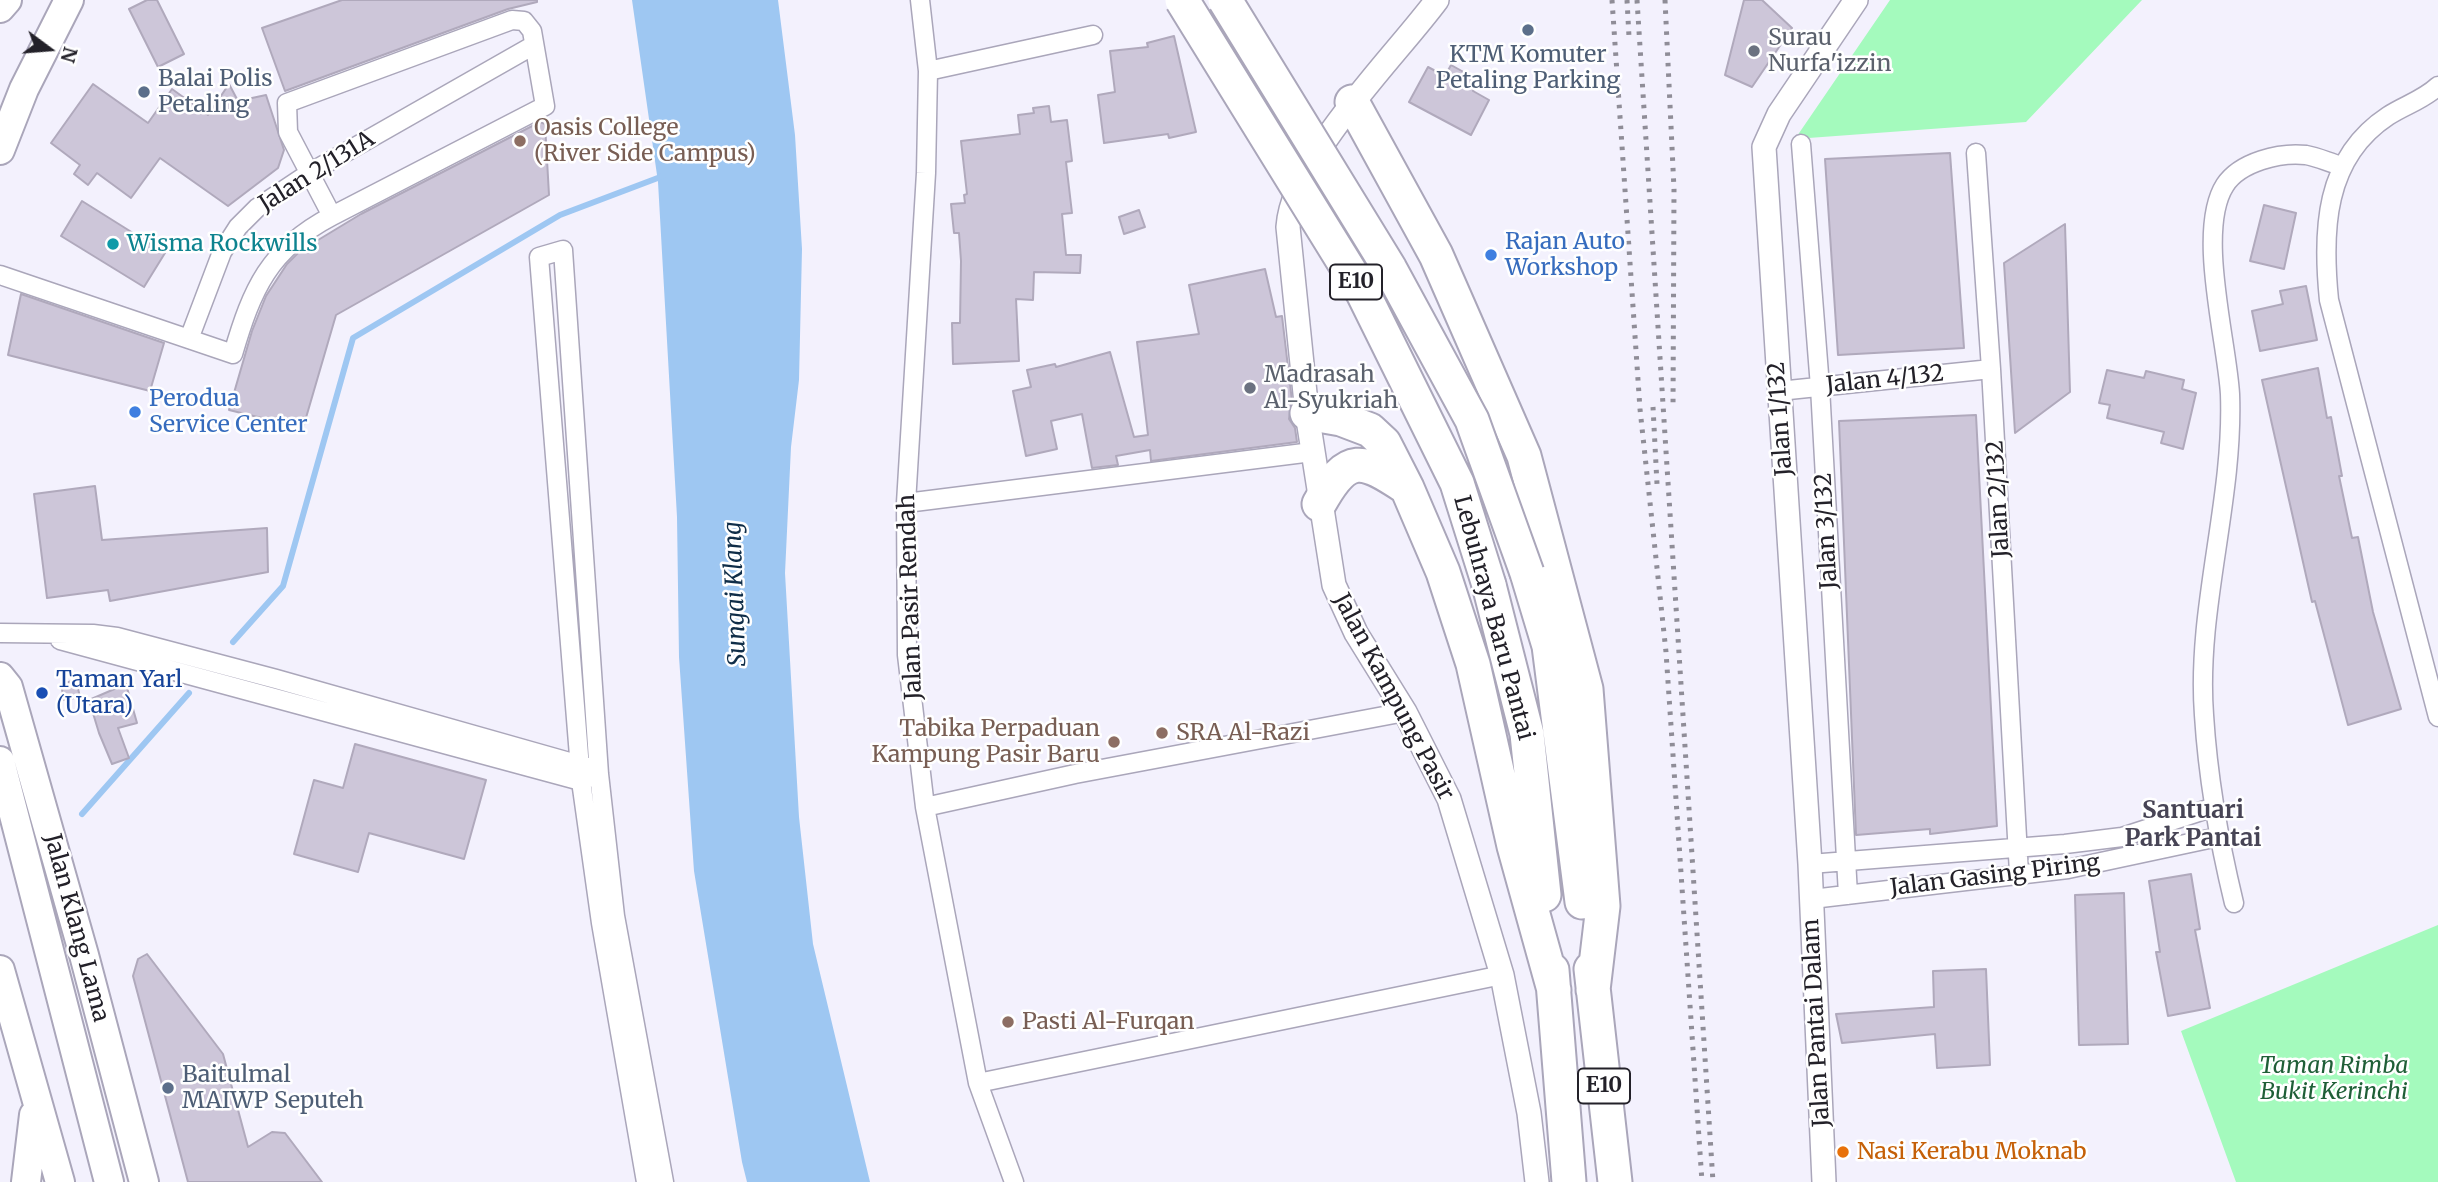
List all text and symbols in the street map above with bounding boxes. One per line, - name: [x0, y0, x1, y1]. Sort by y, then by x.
- north arrow: [14, 14, 84, 84]
- marker: KTM Komuter Petaling Parking: [1520, 22, 1536, 38]
- place label: Surau Nurfa'izzin: [1768, 24, 1892, 78]
- place label: KTM Komuter Petaling Parking: [1436, 41, 1620, 95]
- marker: Surau Nurfa'izzin: [1746, 43, 1762, 59]
- text: N: [56, 44, 83, 65]
- place label: Balai Polis Petaling: [158, 65, 272, 119]
- marker: Balai Polis Petaling: [136, 84, 152, 100]
- place label: Oasis College (River Side Campus): [534, 114, 756, 168]
- street label: Jalan 2/131A: [254, 126, 380, 218]
- marker: Oasis College (River Side Campus): [512, 133, 528, 149]
- place label: Rajan Auto Workshop: [1505, 228, 1625, 282]
- place label: Wisma Rockwills: [127, 230, 317, 258]
- marker: Wisma Rockwills: [105, 236, 121, 252]
- marker: Rajan Auto Workshop: [1483, 247, 1499, 263]
- road number: E10: [1330, 264, 1382, 300]
- street label: Jalan 4/132: [1825, 360, 1945, 400]
- place label: Madrasah Al-Syukriah: [1264, 361, 1398, 415]
- street label: Jalan 1/132: [1763, 361, 1799, 477]
- marker: Madrasah Al-Syukriah: [1242, 380, 1258, 396]
- place label: Perodua Service Center: [149, 385, 308, 439]
- marker: Perodua Service Center: [127, 404, 143, 420]
- street label: Jalan 2/132: [1982, 439, 2016, 559]
- street label: Jalan 3/132: [1810, 472, 1844, 590]
- street label: Jalan Pasir Rendah: [894, 493, 928, 701]
- street label: Lebuhraya Baru Pantai: [1447, 493, 1539, 743]
- water label: Sungai Klang: [719, 521, 753, 667]
- street label: Jalan Kampung Pasir: [1327, 589, 1459, 805]
- place label: Taman Yarl (Utara): [56, 666, 182, 720]
- marker: Taman Yarl (Utara): [34, 685, 50, 701]
- place label: Tabika Perpaduan Kampung Pasir Baru: [872, 715, 1100, 769]
- place label: SRA Al-Razi: [1176, 719, 1310, 747]
- marker: SRA Al-Razi: [1154, 725, 1170, 741]
- marker: Tabika Perpaduan Kampung Pasir Baru: [1106, 734, 1122, 750]
- district label: Santuari Park Pantai: [2125, 797, 2261, 853]
- street label: Jalan Klang Lama: [38, 831, 114, 1025]
- street label: Jalan Gasing Piring: [1888, 849, 2102, 903]
- street label: Jalan Pantai Dalam: [1798, 918, 1836, 1128]
- place label: Pasti Al-Furqan: [1022, 1008, 1195, 1036]
- marker: Pasti Al-Furqan: [1000, 1014, 1016, 1030]
- park label: Taman Rimba Bukit Kerinchi: [2260, 1052, 2408, 1106]
- place label: Baitulmal MAIWP Seputeh: [182, 1061, 364, 1115]
- road number: E10: [1578, 1068, 1630, 1104]
- marker: Baitulmal MAIWP Seputeh: [160, 1080, 176, 1096]
- place label: Nasi Kerabu Moknab: [1857, 1138, 2087, 1166]
- marker: Nasi Kerabu Moknab: [1835, 1144, 1851, 1160]

